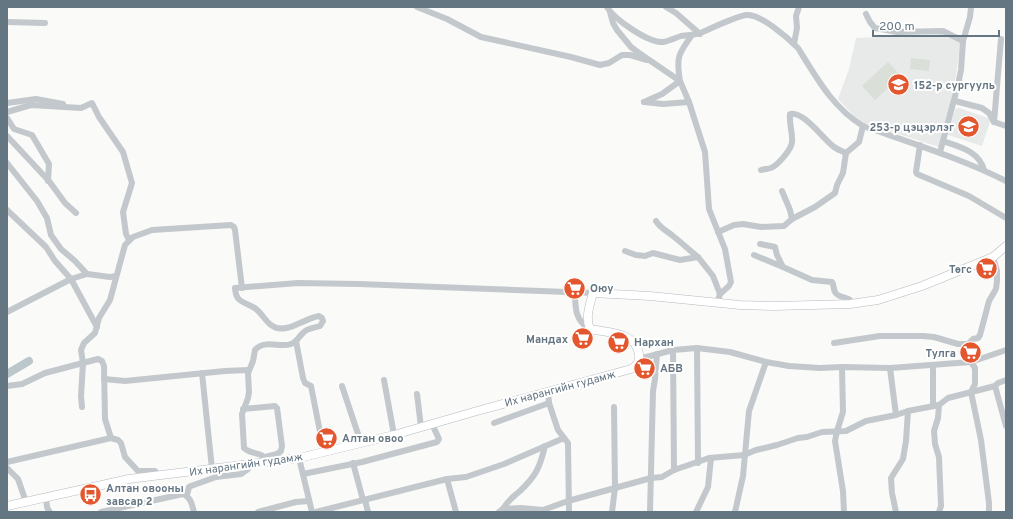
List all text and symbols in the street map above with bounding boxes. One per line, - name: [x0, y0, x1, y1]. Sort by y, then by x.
- scale bar: [873, 12, 999, 38]
- text: 200 m: [879, 19, 915, 35]
- school or university icon: 152-р сургууль: [886, 72, 912, 98]
- place label: 152-р сургууль: [914, 79, 995, 93]
- school or university icon: 253-р цэцэрлэг: [956, 114, 982, 140]
- place label: 253-р цэцэрлэг: [869, 121, 954, 135]
- supermarket icon: Төгс: [974, 256, 1000, 282]
- place label: Төгс: [949, 263, 972, 277]
- supermarket icon: Оюу: [561, 275, 587, 301]
- place label: Оюу: [590, 282, 614, 296]
- supermarket icon: Мандах: [570, 326, 596, 352]
- supermarket icon: Нархан: [605, 329, 631, 355]
- place label: Мандах: [526, 333, 569, 347]
- place label: Нархан: [634, 336, 674, 350]
- supermarket icon: Тулга: [958, 340, 984, 366]
- place label: Тулга: [926, 347, 956, 361]
- supermarket icon: АБВ: [631, 355, 657, 381]
- place label: АБВ: [660, 362, 683, 376]
- street label: Их нарангийн гудамж: [503, 367, 617, 411]
- supermarket icon: Алтан овоо: [313, 425, 339, 451]
- place label: Алтан овоо: [342, 432, 403, 446]
- street label: Их нарангийн гудамж: [188, 450, 304, 480]
- bus stop icon: Алтан овооны завсар 2: [77, 481, 103, 507]
- place label: Алтан овооны завсар 2: [106, 482, 184, 509]

